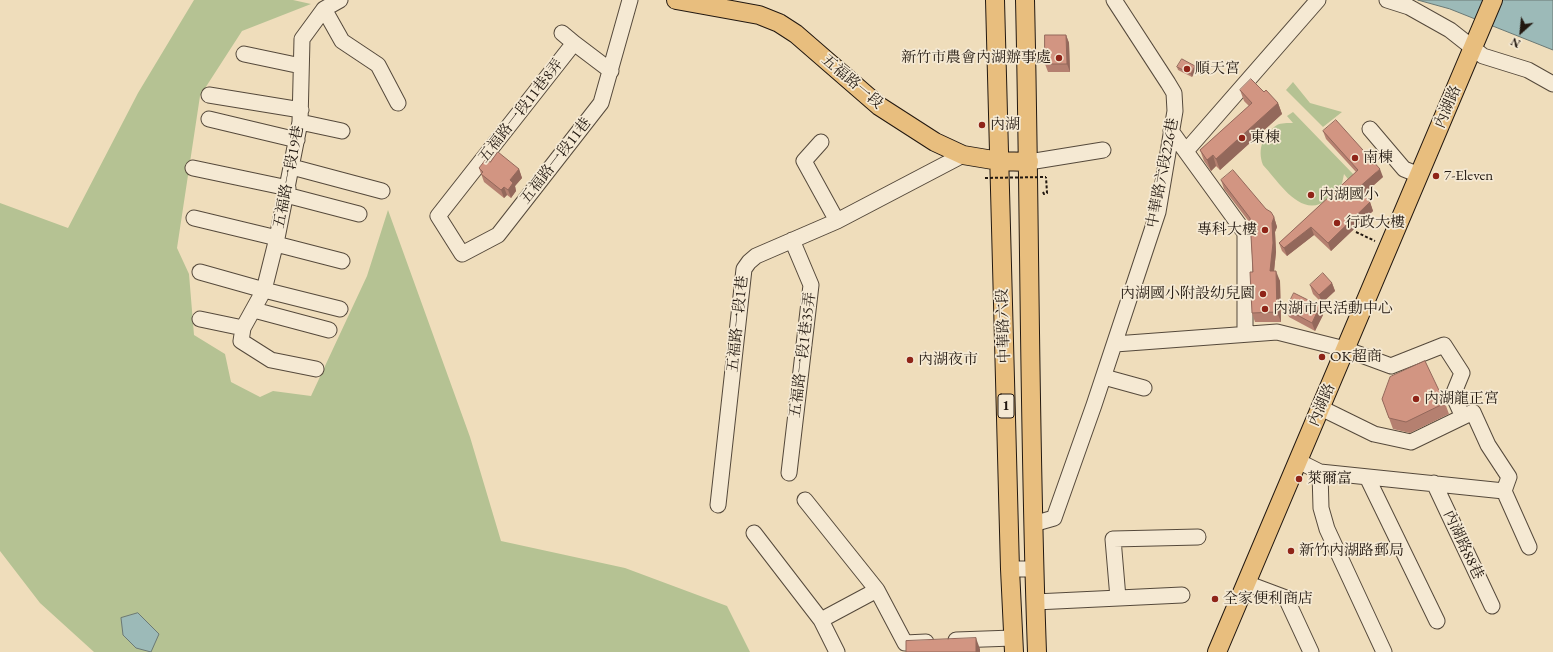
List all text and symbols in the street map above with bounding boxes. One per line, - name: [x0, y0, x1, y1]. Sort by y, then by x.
- north arrow: [1501, 12, 1541, 52]
- text: N: [1508, 34, 1523, 51]
- place label: 新竹市農會內湖辦事處: [901, 49, 1051, 67]
- street label: 五福路一段: [817, 51, 887, 113]
- marker: 新竹市農會內湖辦事處: [1054, 53, 1064, 63]
- street label: 五福路一段11巷8弄: [475, 56, 567, 166]
- place label: 順天宮: [1195, 60, 1240, 78]
- marker: 順天宮: [1182, 64, 1192, 74]
- street label: 內湖路: [1431, 83, 1465, 131]
- street label: 五福路一段11巷: [517, 114, 595, 208]
- place label: 內湖: [990, 116, 1020, 134]
- street label: 中華路六段226巷: [1144, 117, 1182, 229]
- marker: 內湖: [977, 120, 987, 130]
- street label: 五福路一段19巷: [270, 124, 308, 230]
- place label: 東棟: [1250, 129, 1280, 147]
- marker: 東棟: [1237, 133, 1247, 143]
- place label: 南棟: [1363, 149, 1393, 167]
- marker: 南棟: [1350, 153, 1360, 163]
- place label: 7-Eleven: [1444, 167, 1493, 185]
- marker: 7-Eleven: [1431, 171, 1441, 181]
- place label: 內湖國小: [1319, 186, 1379, 204]
- marker: 內湖國小: [1306, 190, 1316, 200]
- place label: 行政大樓: [1345, 214, 1405, 232]
- marker: 行政大樓: [1332, 218, 1342, 228]
- place label: 專科大樓: [1197, 221, 1257, 239]
- marker: 專科大樓: [1260, 225, 1270, 235]
- street label: 五福路一段1巷: [724, 275, 752, 373]
- place label: 內湖國小附設幼兒園: [1120, 285, 1255, 303]
- street label: 中華路六段: [994, 288, 1014, 364]
- marker: 內湖國小附設幼兒園: [1258, 289, 1268, 299]
- street label: 五福路一段1巷35弄: [786, 291, 820, 419]
- place label: 內湖市民活動中心: [1273, 300, 1393, 318]
- marker: 內湖市民活動中心: [1260, 304, 1270, 314]
- place label: OK超商: [1330, 348, 1382, 366]
- place label: 內湖夜市: [918, 351, 978, 369]
- marker: OK超商: [1317, 352, 1327, 362]
- marker: 內湖夜市: [905, 355, 915, 365]
- street label: 內湖路: [1305, 381, 1339, 429]
- place label: 內湖龍正宮: [1424, 390, 1499, 408]
- road number: 1: [998, 394, 1014, 418]
- marker: 內湖龍正宮: [1411, 394, 1421, 404]
- place label: 萊爾富: [1307, 470, 1352, 488]
- marker: 萊爾富: [1294, 474, 1304, 484]
- street label: 內湖路88巷: [1439, 507, 1487, 583]
- place label: 新竹內湖路郵局: [1299, 542, 1404, 560]
- marker: 新竹內湖路郵局: [1286, 546, 1296, 556]
- place label: 全家便利商店: [1223, 590, 1313, 608]
- marker: 全家便利商店: [1210, 594, 1220, 604]

